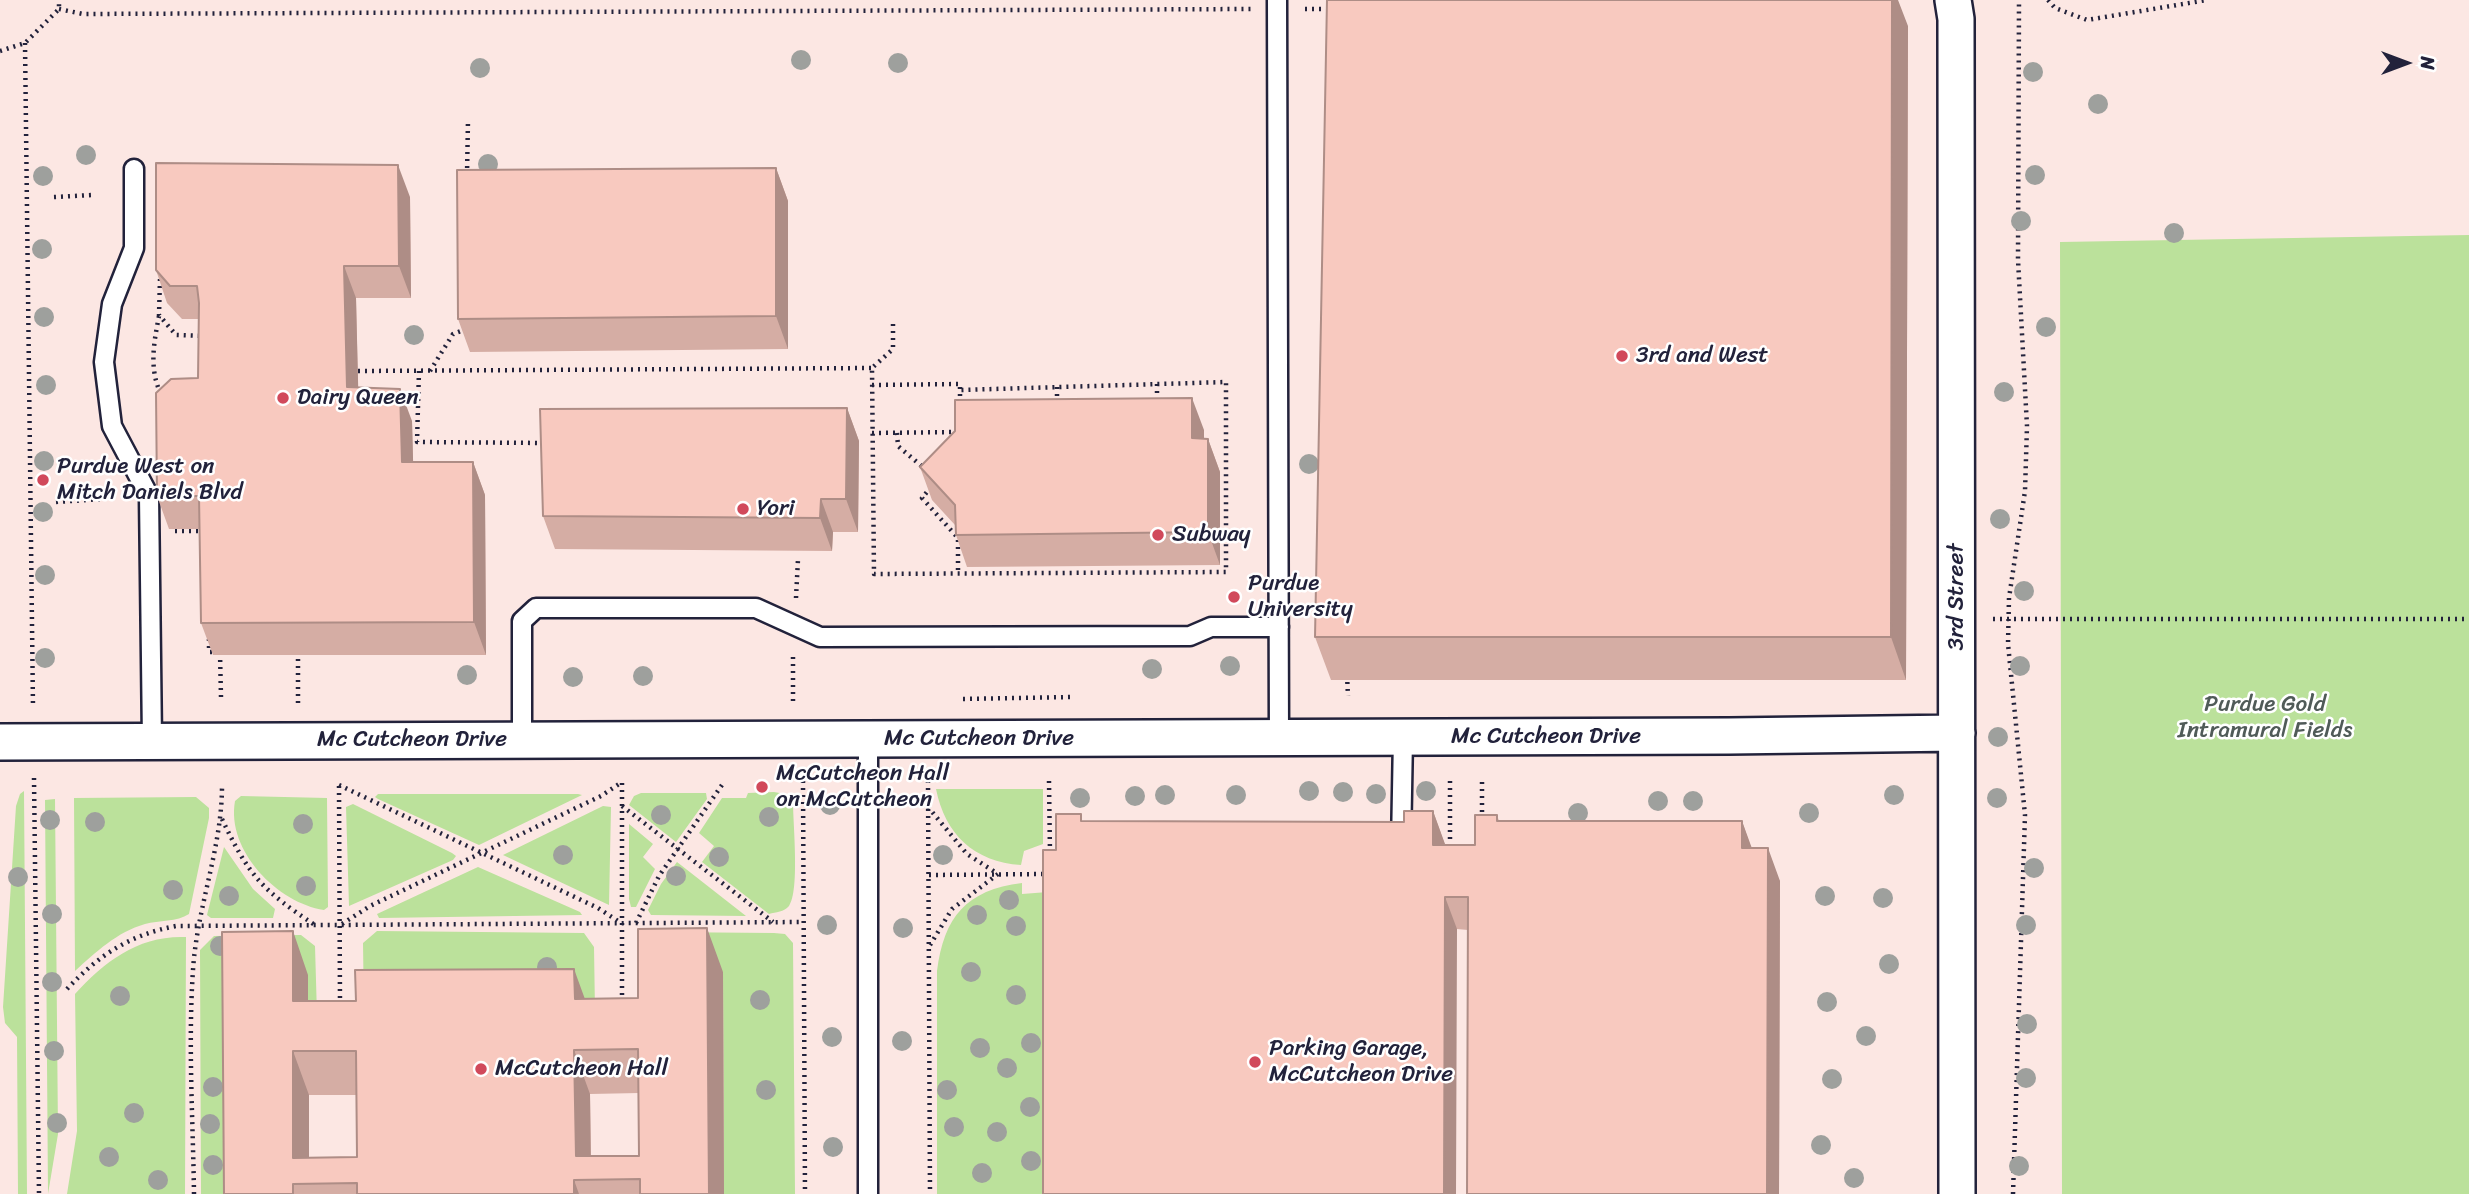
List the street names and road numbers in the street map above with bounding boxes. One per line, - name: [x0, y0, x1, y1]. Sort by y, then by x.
- street label: 3rd Street: [1943, 544, 1971, 650]
- street label: Mc Cutcheon Drive: [1451, 723, 1641, 751]
- street label: Mc Cutcheon Drive: [884, 725, 1074, 753]
- street label: Mc Cutcheon Drive: [317, 726, 507, 754]

